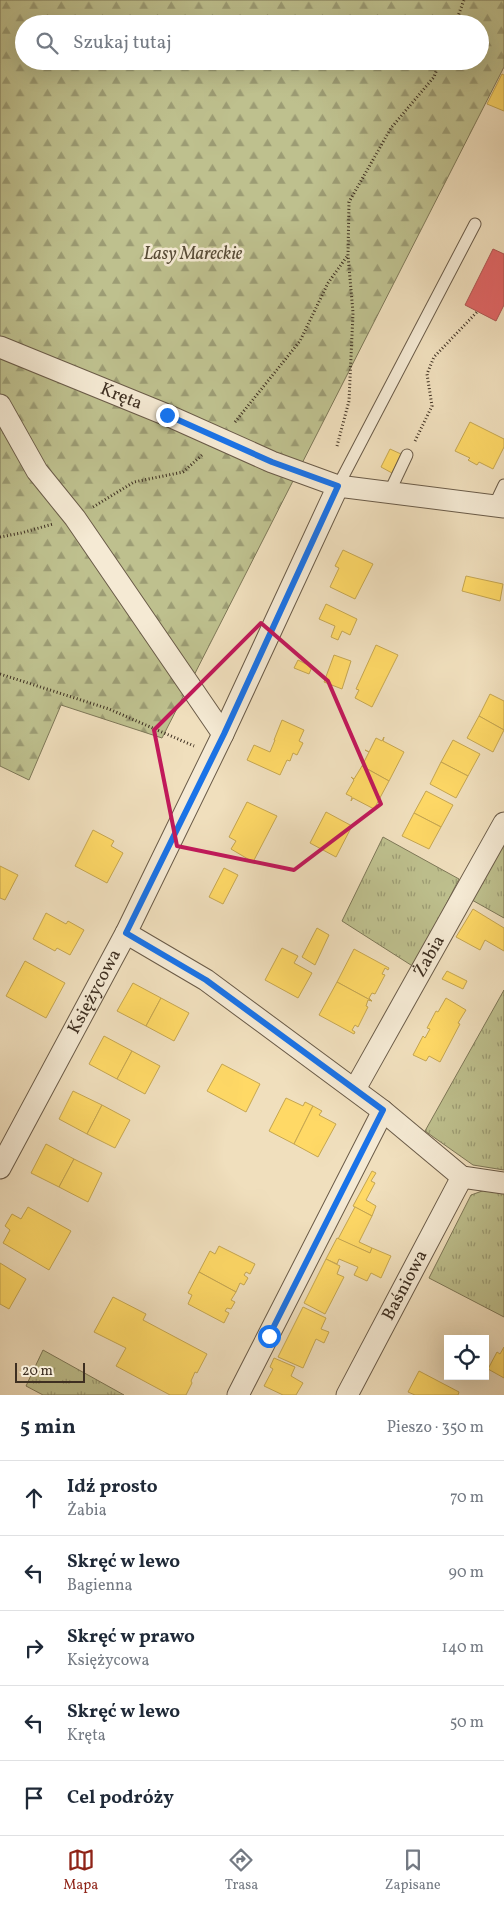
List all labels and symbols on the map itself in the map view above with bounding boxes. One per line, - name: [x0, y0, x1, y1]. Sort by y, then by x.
- park label: Lasy Mareckie: [144, 242, 243, 267]
- street label: Kręta: [96, 377, 146, 416]
- route end: [156, 404, 179, 427]
- street label: Żabia: [407, 931, 451, 982]
- street label: Księżycowa: [62, 945, 127, 1039]
- street label: Baśniowa: [376, 1246, 434, 1325]
- route start: [258, 1325, 281, 1348]
- scale bar: [15, 1360, 85, 1383]

